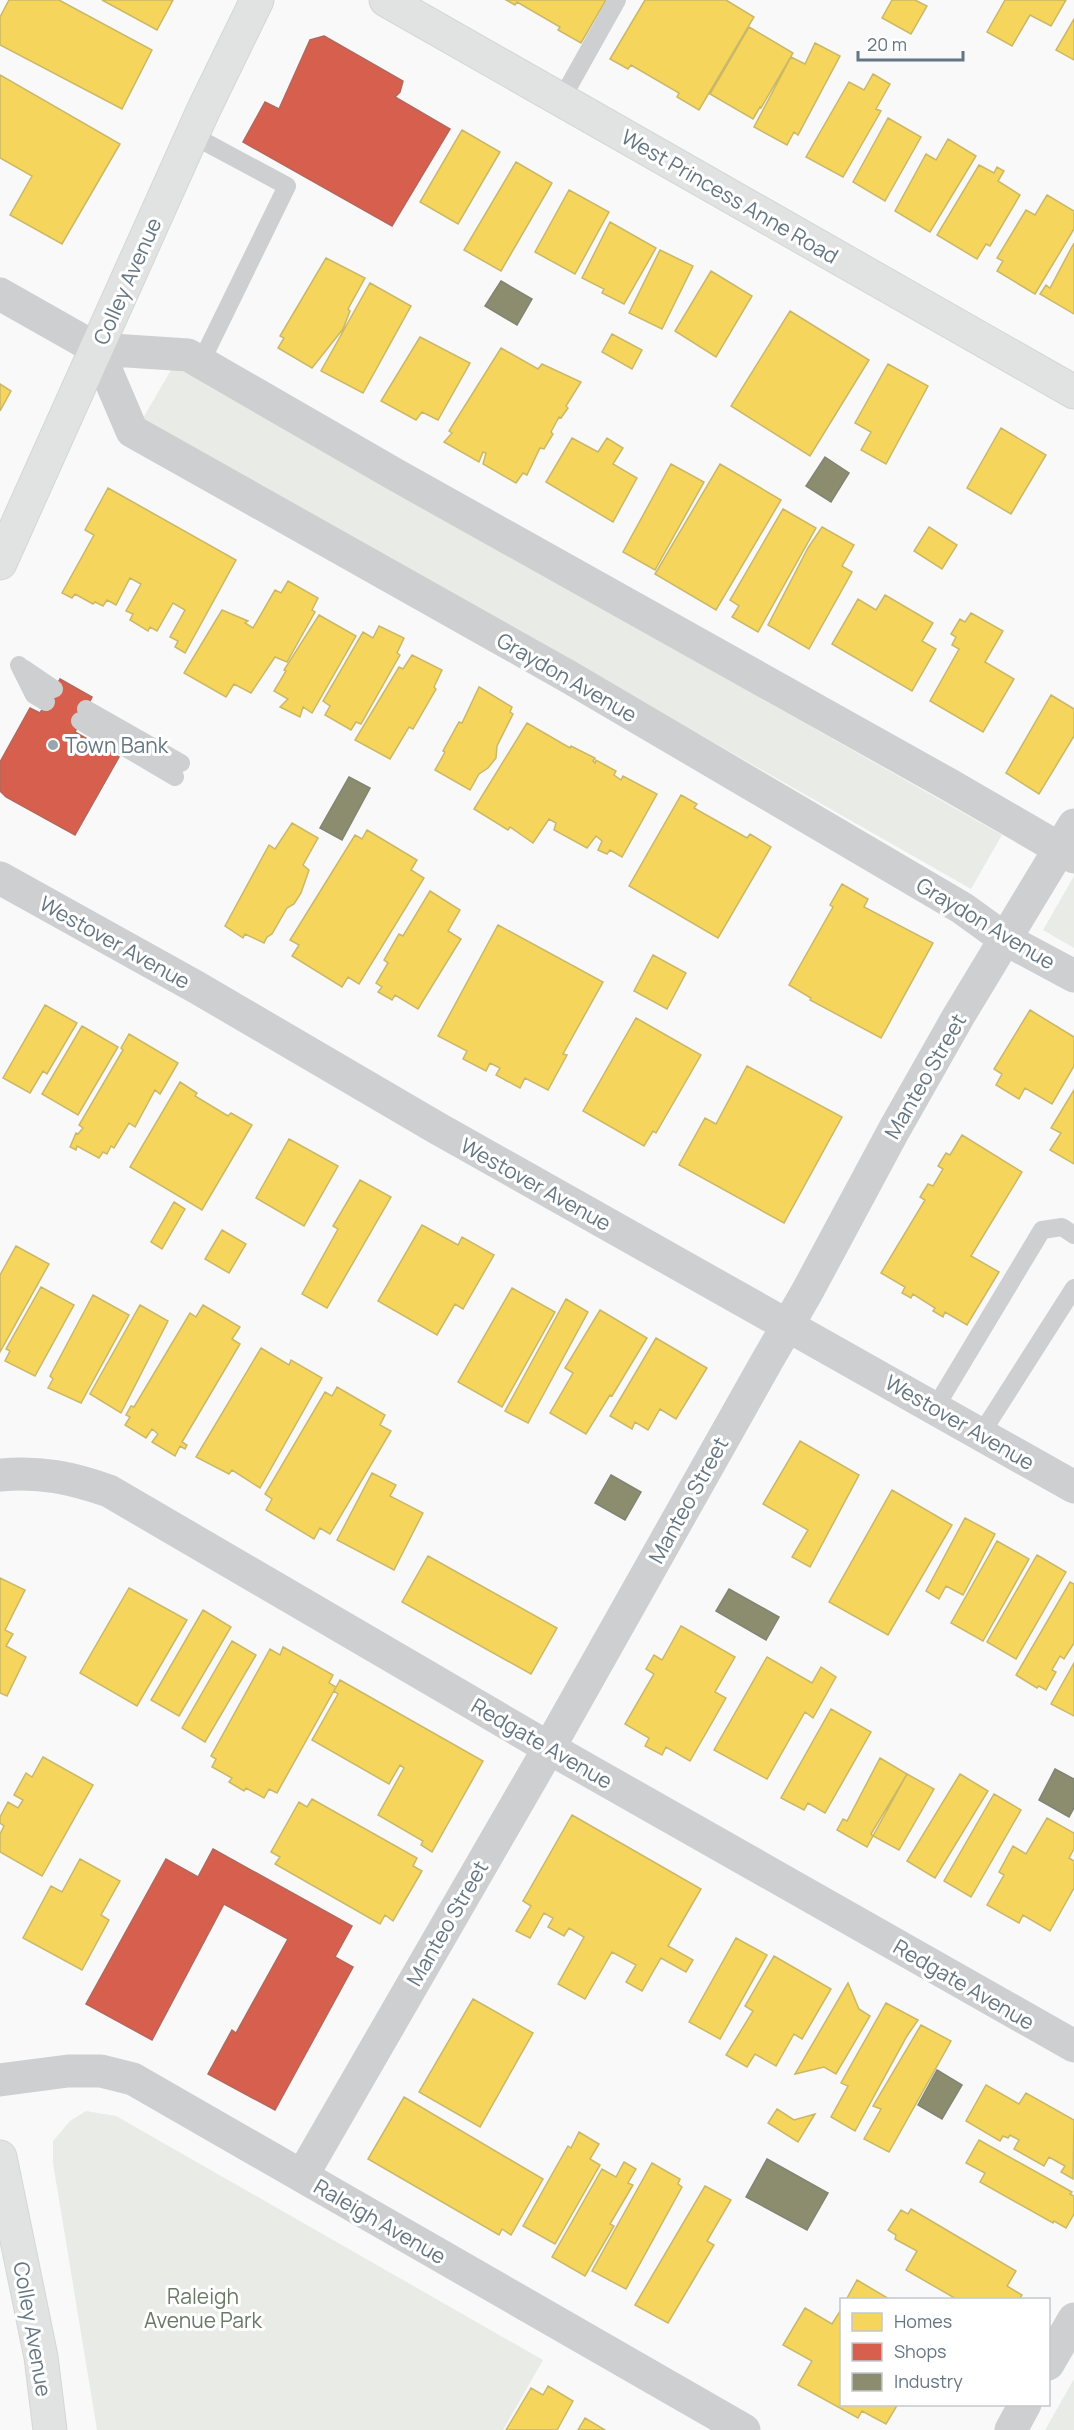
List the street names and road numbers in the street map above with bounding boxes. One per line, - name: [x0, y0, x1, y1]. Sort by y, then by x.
- street label: West Princess Anne Road: [616, 122, 844, 270]
- street label: Colley Avenue: [86, 213, 168, 349]
- street label: Graydon Avenue: [492, 626, 642, 728]
- street label: Graydon Avenue: [911, 871, 1061, 975]
- street label: Westover Avenue: [35, 889, 195, 995]
- street label: Manteo Street: [878, 1008, 972, 1144]
- street label: Westover Avenue: [456, 1131, 616, 1237]
- street label: Westover Avenue: [880, 1368, 1040, 1476]
- street label: Manteo Street: [642, 1432, 734, 1568]
- street label: Redgate Avenue: [466, 1691, 618, 1795]
- street label: Manteo Street: [400, 1855, 494, 1991]
- street label: Redgate Avenue: [888, 1932, 1040, 2036]
- street label: Raleigh Avenue: [309, 2172, 451, 2270]
- street label: Colley Avenue: [7, 2259, 59, 2399]

